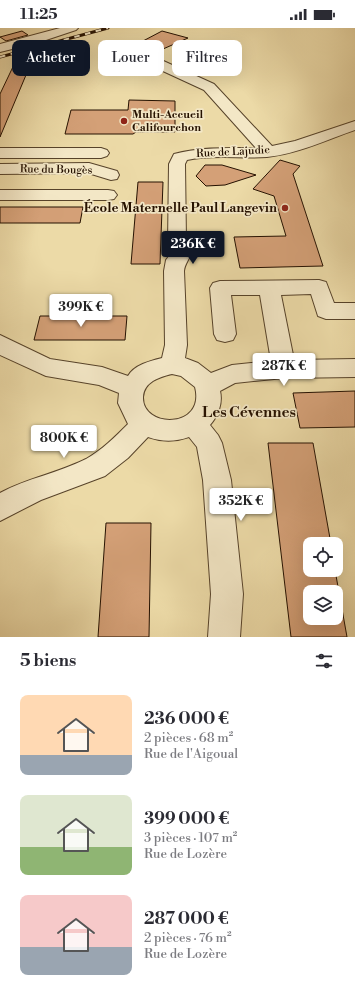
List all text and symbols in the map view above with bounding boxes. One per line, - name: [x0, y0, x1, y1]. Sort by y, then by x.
- text: 11:25: [20, 5, 58, 24]
- chip: Acheter: [12, 40, 90, 76]
- chip: Louer: [98, 40, 164, 76]
- chip: Filtres: [172, 40, 242, 76]
- place label: Multi-Accueil Califourchon: [132, 108, 203, 135]
- marker: Multi-Accueil Califourchon: [119, 116, 129, 126]
- street label: Rue de Lajudie: [196, 143, 271, 161]
- street label: Rue du Bougès: [20, 162, 93, 178]
- place label: École Maternelle Paul Langevin: [84, 199, 277, 216]
- marker: École Maternelle Paul Langevin: [280, 203, 290, 213]
- pin: 236K €: [160, 231, 226, 265]
- text: 236K €: [170, 236, 216, 252]
- pin: 399K €: [48, 294, 114, 328]
- text: 399K €: [58, 299, 104, 315]
- pin: 287K €: [251, 353, 317, 387]
- text: 287K €: [262, 358, 306, 374]
- district label: Les Cévennes: [202, 403, 296, 422]
- pin: 800K €: [31, 425, 97, 459]
- text: 800K €: [40, 430, 88, 446]
- pin: 352K €: [208, 488, 274, 522]
- text: 352K €: [218, 493, 264, 509]
- map controls: [303, 537, 343, 625]
- button: locate: [303, 537, 343, 577]
- button: layers: [303, 585, 343, 625]
- text: 5 biens: [20, 650, 76, 672]
- icon: filters: [313, 650, 335, 672]
- text: 236 000 €: [144, 708, 229, 730]
- icon: home: [52, 711, 100, 759]
- text: 2 pièces · 68 m²: [144, 730, 233, 746]
- text: Rue de l'Aigoual: [144, 746, 238, 762]
- text: 399 000 €: [144, 808, 229, 830]
- icon: home: [52, 811, 100, 859]
- text: 3 pièces · 107 m²: [144, 830, 237, 846]
- text: Rue de Lozère: [144, 846, 227, 862]
- text: 287 000 €: [144, 908, 229, 930]
- icon: home: [52, 911, 100, 959]
- text: 2 pièces · 76 m²: [144, 930, 231, 946]
- text: Rue de Lozère: [144, 946, 227, 962]

